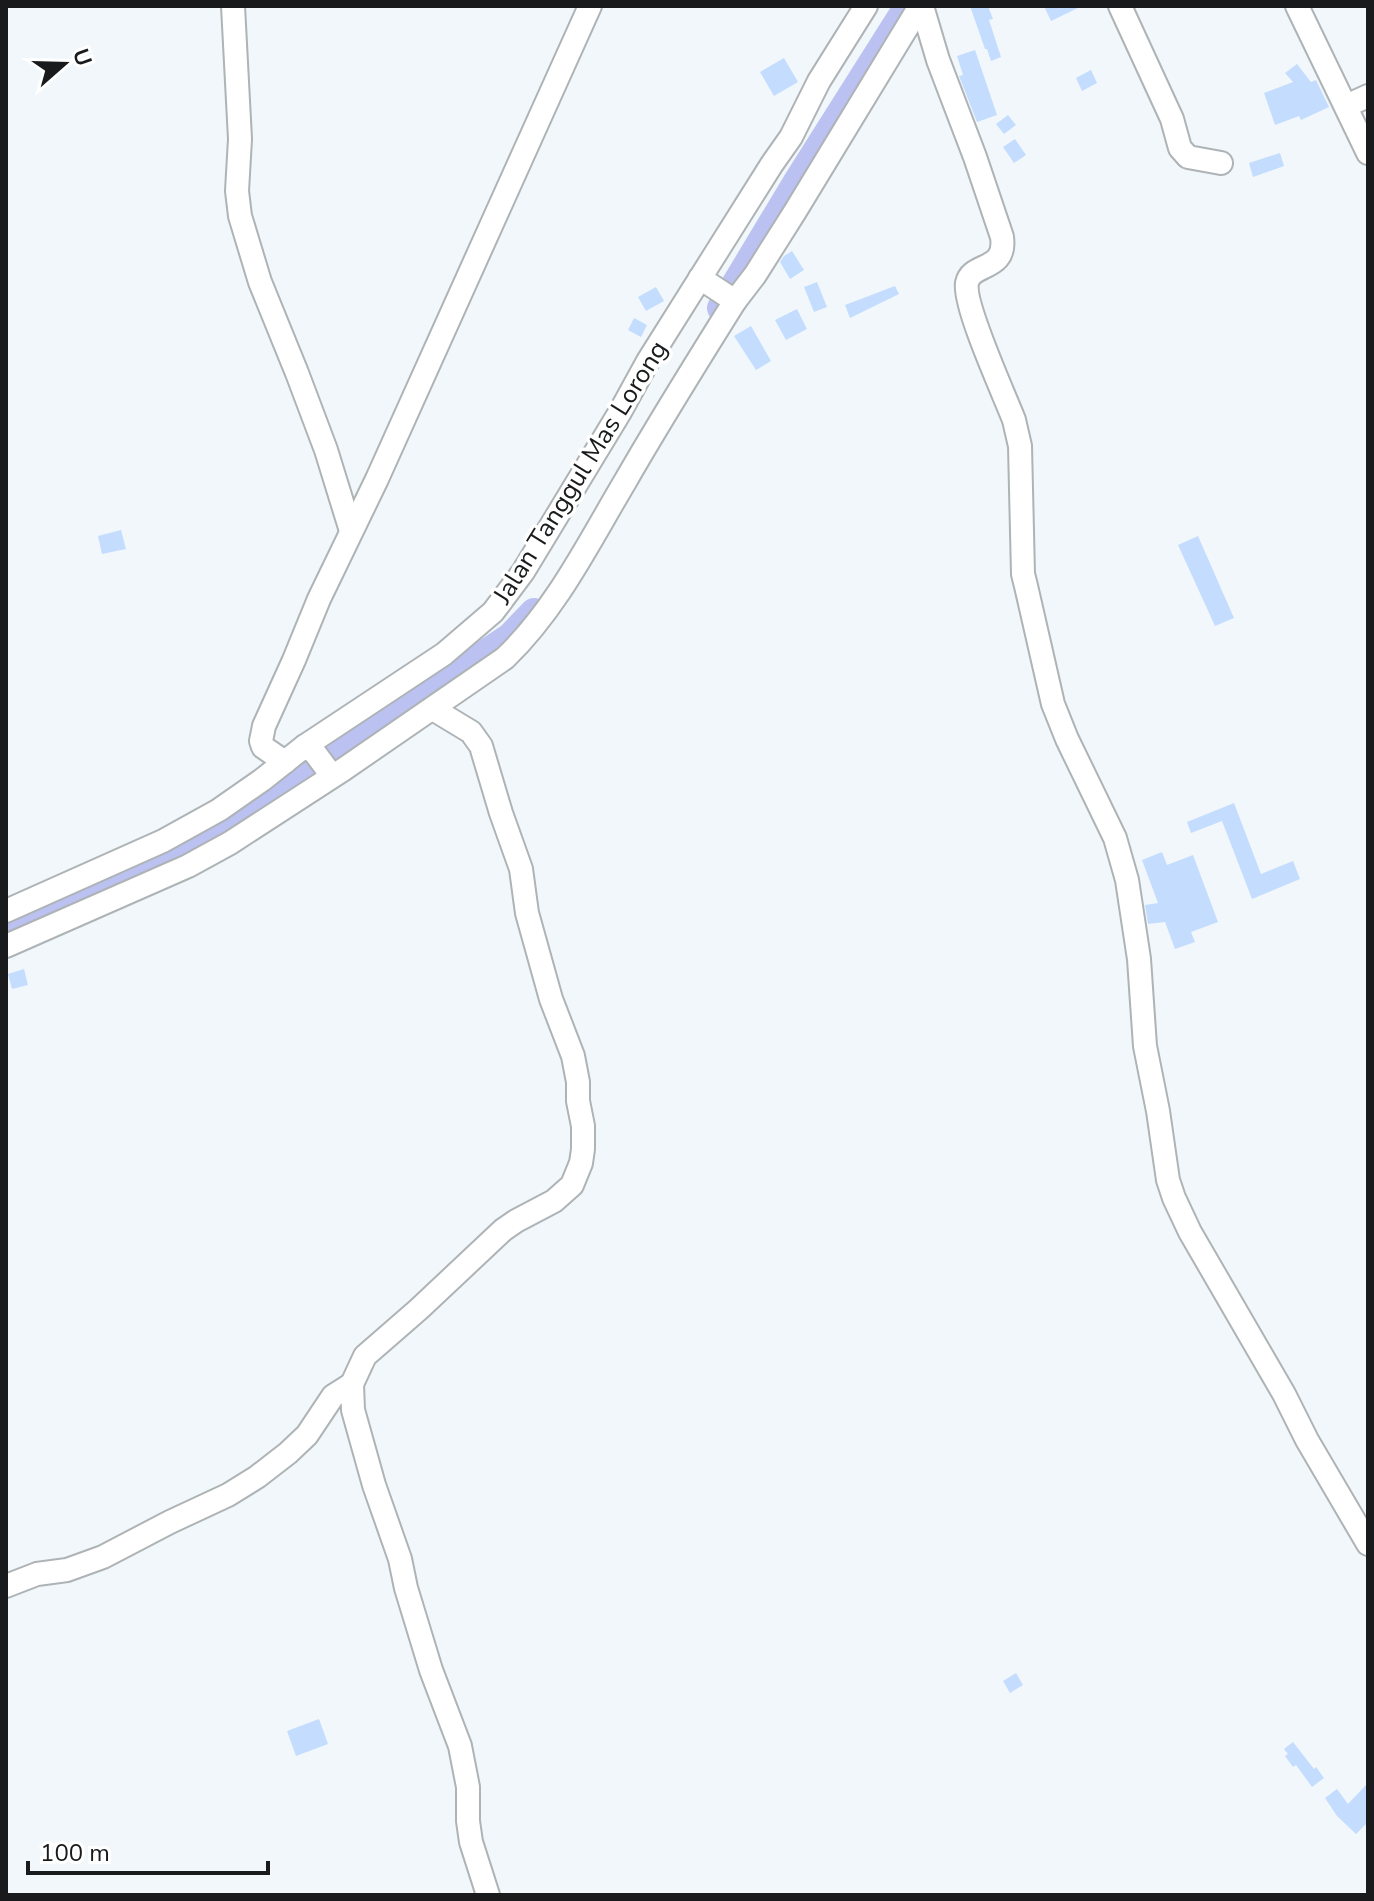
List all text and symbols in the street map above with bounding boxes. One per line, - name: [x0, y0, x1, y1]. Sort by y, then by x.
- north arrow: [24, 24, 104, 104]
- text: U: [65, 45, 99, 70]
- street label: Jalan Tanggul Mas Lorong: [484, 334, 676, 611]
- scale bar: [28, 1825, 268, 1875]
- text: 100 m: [40, 1837, 110, 1869]

